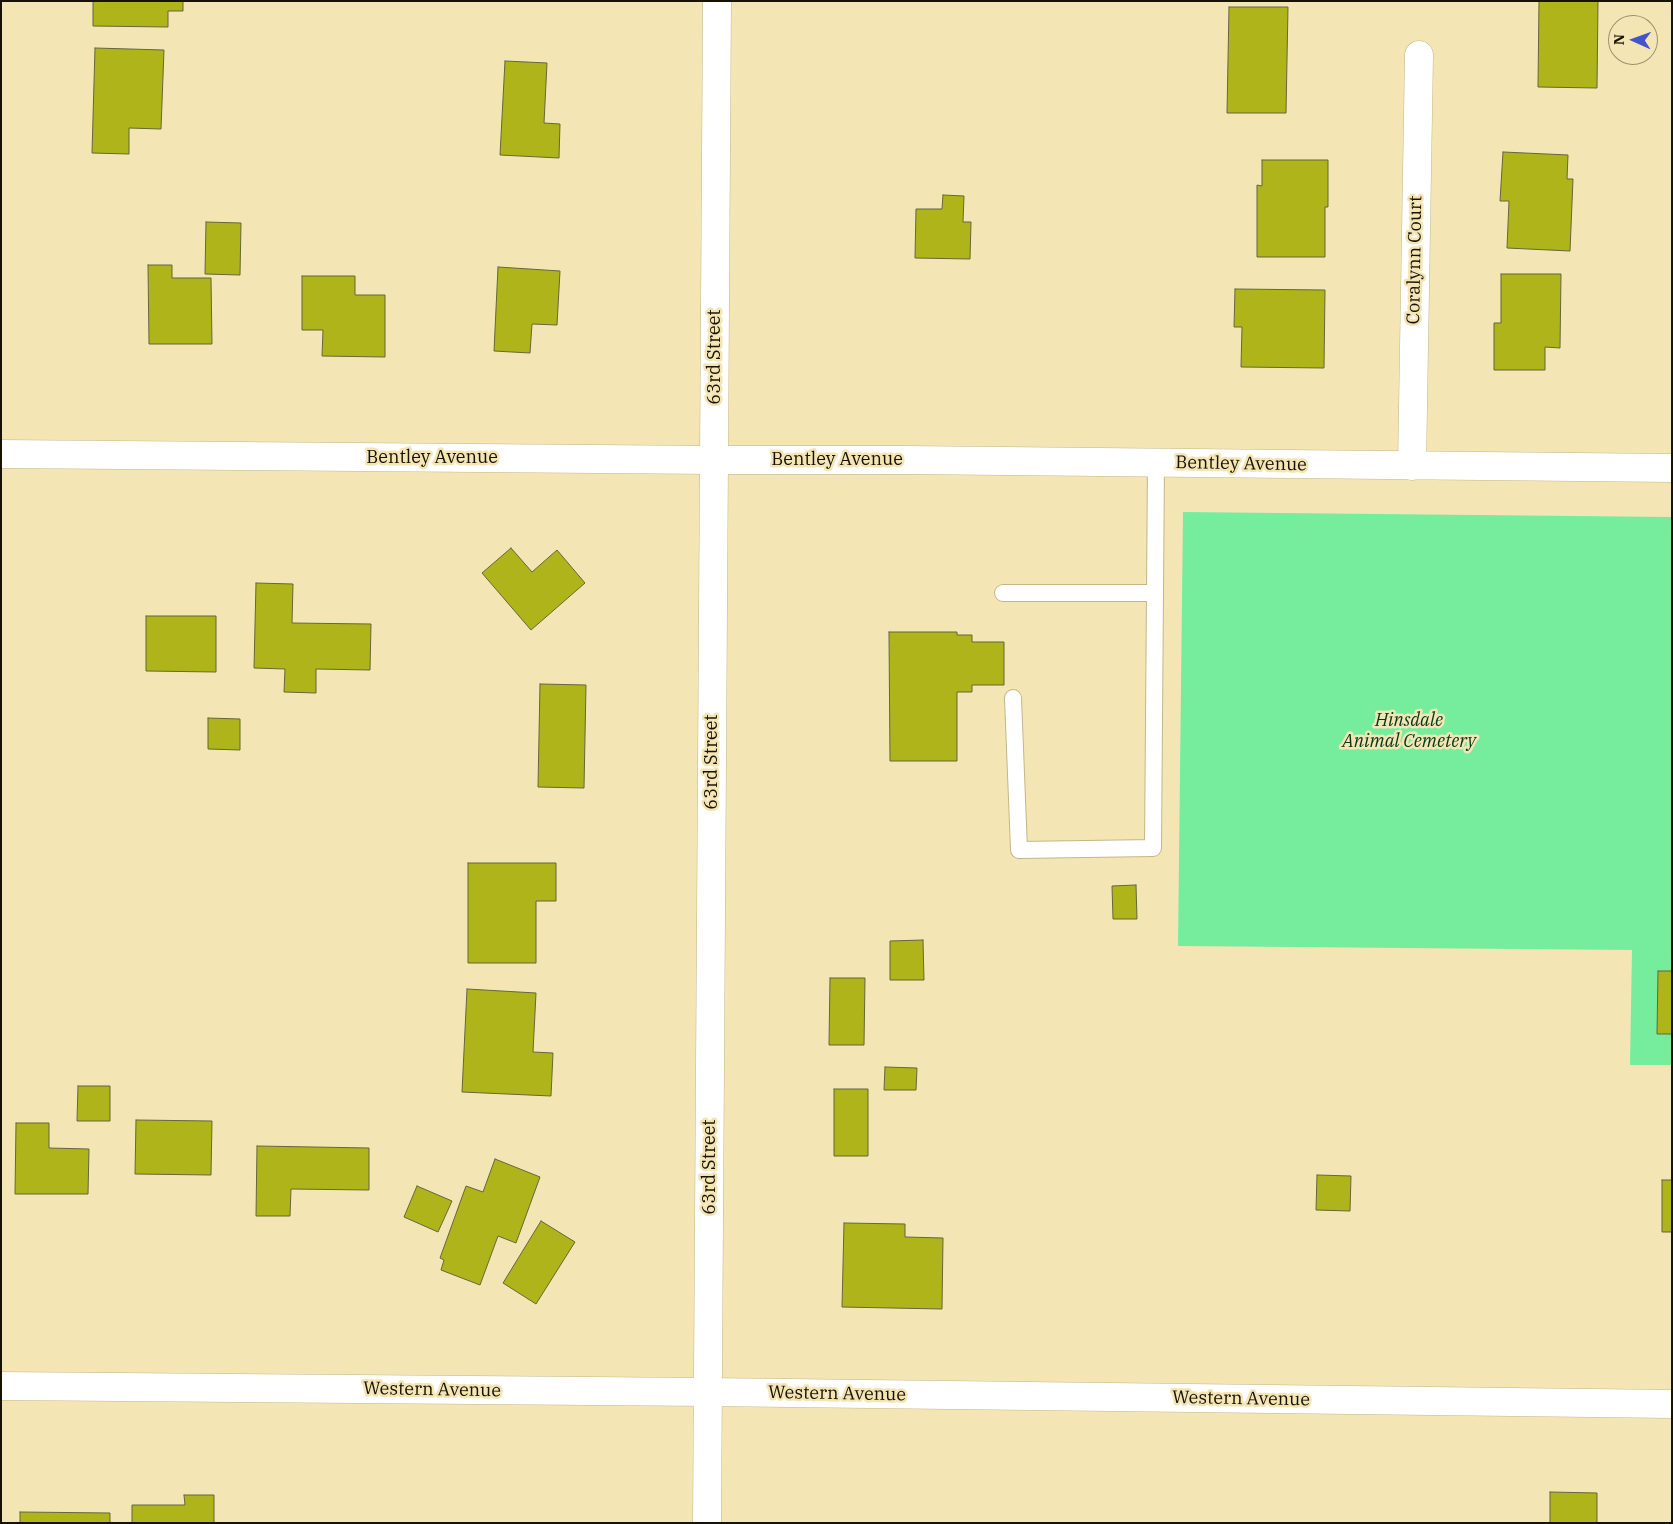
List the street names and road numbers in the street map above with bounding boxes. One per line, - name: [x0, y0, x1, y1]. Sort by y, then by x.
- street label: Coralynn Court: [1403, 195, 1427, 325]
- street label: 63rd Street: [704, 309, 726, 405]
- street label: Bentley Avenue: [366, 447, 498, 469]
- street label: Bentley Avenue: [771, 449, 903, 471]
- street label: Bentley Avenue: [1175, 452, 1307, 476]
- street label: 63rd Street: [701, 714, 723, 810]
- street label: 63rd Street: [699, 1119, 721, 1215]
- street label: Western Avenue: [363, 1378, 501, 1402]
- street label: Western Avenue: [768, 1382, 906, 1406]
- street label: Western Avenue: [1172, 1387, 1310, 1411]

